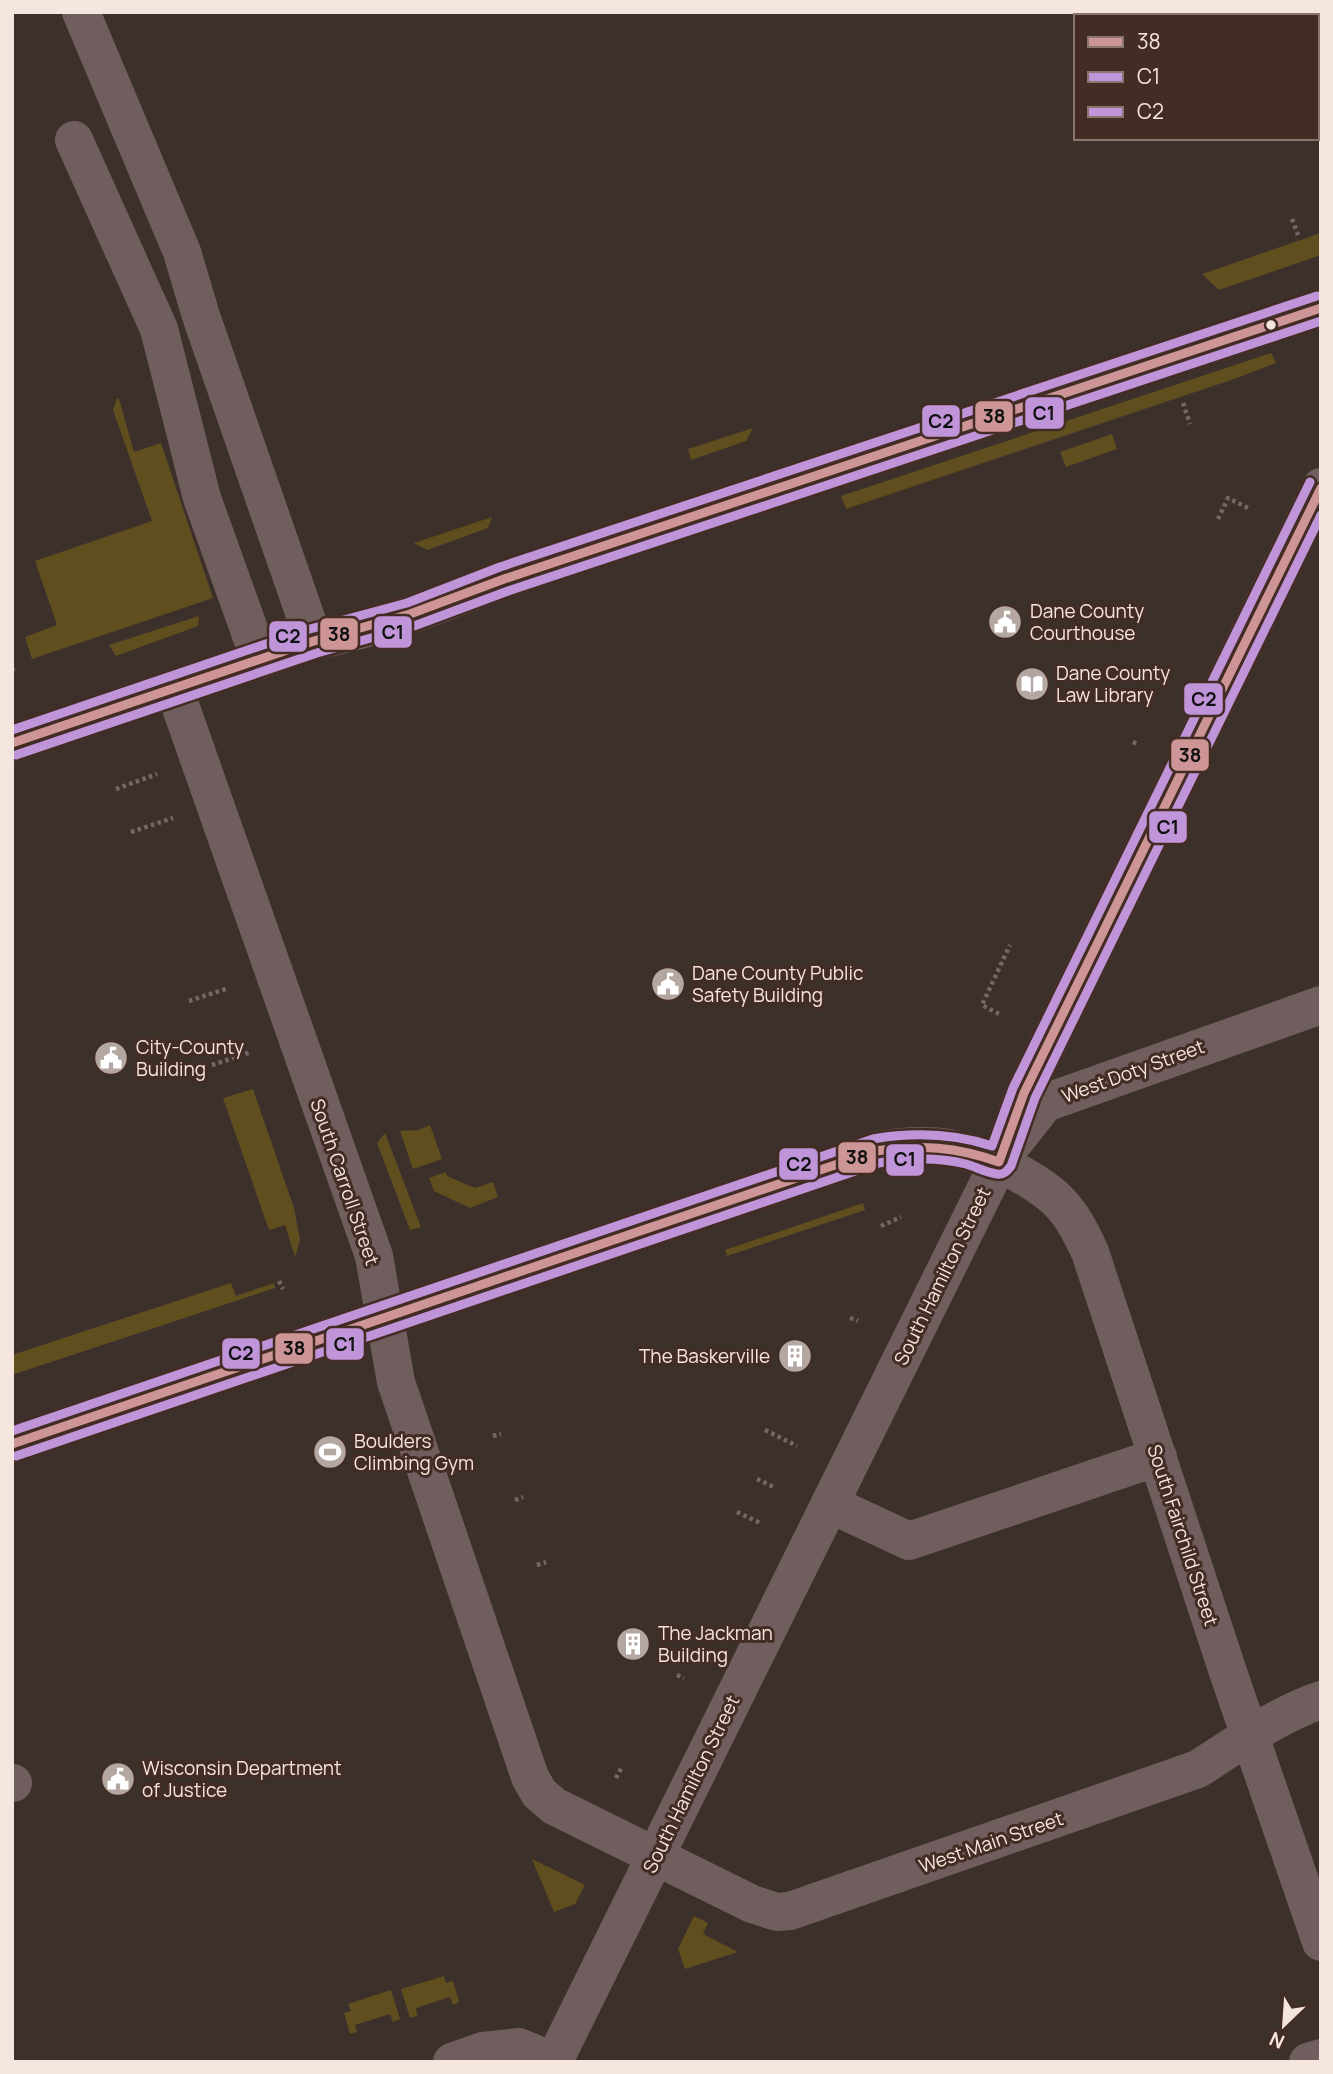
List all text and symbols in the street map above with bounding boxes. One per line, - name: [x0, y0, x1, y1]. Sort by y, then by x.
- legend: [1074, 14, 1319, 140]
- text: 38: [1137, 27, 1161, 55]
- text: C1: [1137, 62, 1160, 90]
- text: C2: [1137, 97, 1164, 125]
- unlabelled marker: [1264, 318, 1278, 332]
- line badge: C1: [1024, 396, 1065, 430]
- line badge: 38: [974, 400, 1014, 433]
- text: C1: [1033, 400, 1055, 426]
- text: 38: [983, 403, 1005, 429]
- line badge: C2: [921, 404, 961, 438]
- text: C2: [928, 408, 954, 434]
- place label: Dane County Courthouse: [1030, 598, 1144, 646]
- public building icon: Dane County Courthouse: [986, 603, 1024, 641]
- line badge: C1: [373, 615, 413, 649]
- line badge: 38: [319, 617, 359, 651]
- text: C1: [382, 619, 404, 645]
- line badge: C2: [268, 620, 308, 653]
- text: 38: [328, 621, 350, 647]
- text: C2: [275, 623, 301, 649]
- place label: Dane County Law Library: [1056, 660, 1170, 708]
- library icon: Dane County Law Library: [1013, 665, 1051, 703]
- line badge: C2: [1183, 682, 1224, 716]
- text: C2: [1191, 686, 1217, 712]
- line badge: 38: [1170, 738, 1210, 772]
- text: 38: [1179, 742, 1201, 768]
- line badge: C1: [1148, 810, 1188, 844]
- text: C1: [1157, 814, 1179, 840]
- place label: Dane County Public Safety Building: [692, 960, 863, 1008]
- public building icon: Dane County Public Safety Building: [649, 965, 687, 1003]
- street label: West Doty Street: [1058, 1033, 1208, 1109]
- place label: City-County Building: [136, 1034, 244, 1082]
- public building icon: City-County Building: [92, 1039, 130, 1077]
- street label: South Carroll Street: [304, 1095, 386, 1269]
- line badge: 38: [837, 1141, 877, 1174]
- line badge: C1: [885, 1143, 925, 1177]
- text: 38: [846, 1144, 868, 1170]
- text: C1: [894, 1146, 916, 1172]
- line badge: C2: [778, 1147, 819, 1181]
- text: C2: [786, 1151, 812, 1177]
- street label: South Hamilton Street: [888, 1183, 996, 1369]
- line badge: C1: [325, 1327, 365, 1361]
- text: C1: [334, 1331, 356, 1357]
- line badge: 38: [274, 1332, 314, 1365]
- text: 38: [283, 1335, 305, 1361]
- line badge: C2: [221, 1337, 261, 1370]
- building icon: The Baskerville: [776, 1337, 814, 1375]
- text: C2: [228, 1340, 254, 1366]
- place label: The Baskerville: [639, 1343, 770, 1369]
- place label: Boulders Climbing Gym: [354, 1428, 474, 1476]
- sports icon: Boulders Climbing Gym: [311, 1433, 349, 1471]
- street label: South Fairchild Street: [1141, 1441, 1225, 1629]
- place label: The Jackman Building: [658, 1620, 773, 1668]
- building icon: The Jackman Building: [614, 1625, 652, 1663]
- street label: South Hamilton Street: [637, 1691, 745, 1877]
- place label: Wisconsin Department of Justice: [142, 1755, 342, 1803]
- public building icon: Wisconsin Department of Justice: [99, 1760, 137, 1798]
- street label: West Main Street: [915, 1805, 1067, 1879]
- north arrow: [1249, 1990, 1319, 2060]
- text: N: [1265, 2026, 1288, 2055]

